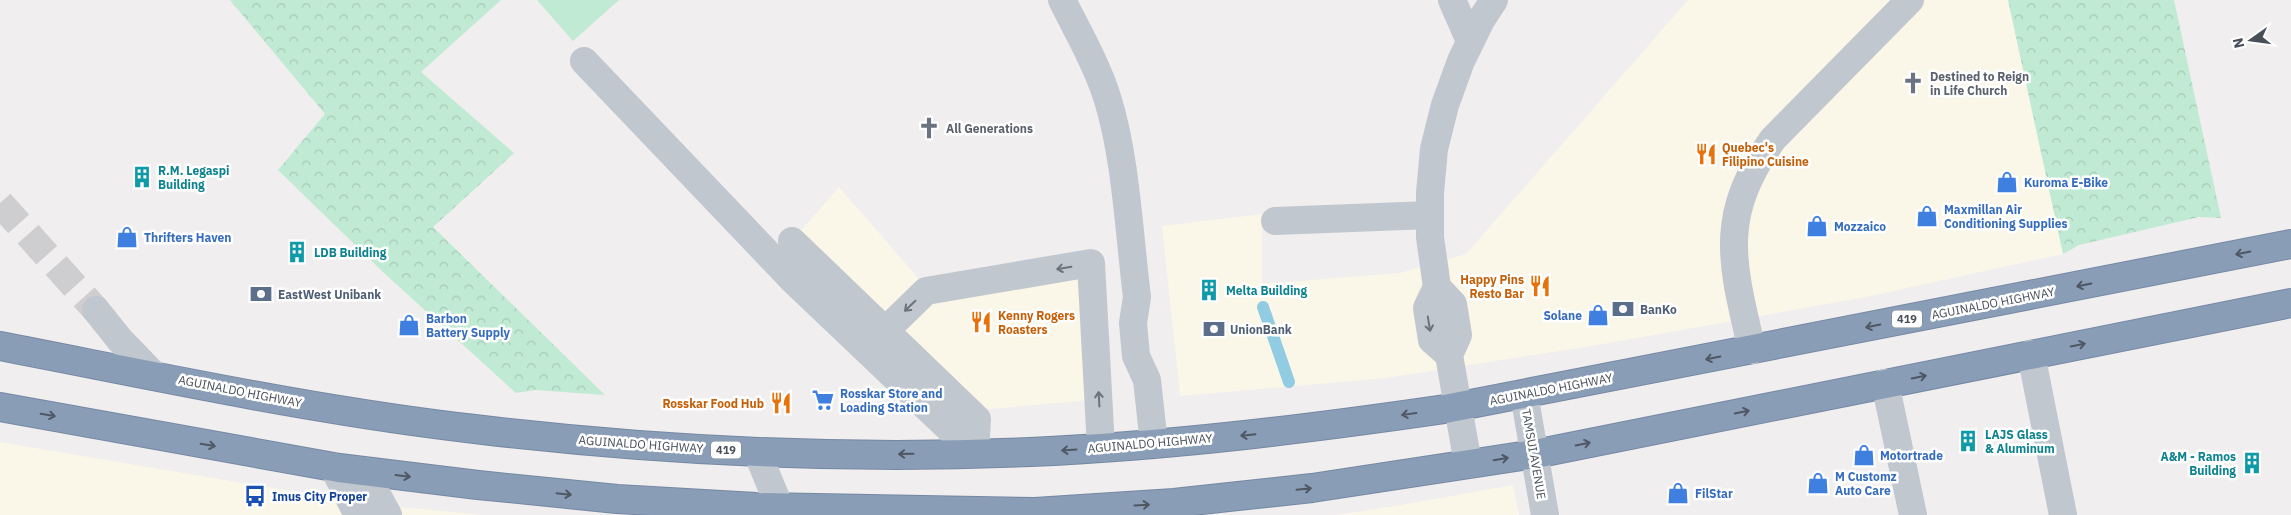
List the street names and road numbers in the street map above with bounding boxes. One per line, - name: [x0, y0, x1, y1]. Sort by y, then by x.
- street label: AGUINALDO HIGHWAY: [1930, 284, 2056, 322]
- road number: 419: [1892, 310, 1922, 328]
- street label: AGUINALDO HIGHWAY: [1488, 370, 1614, 408]
- street label: AGUINALDO HIGHWAY: [177, 372, 303, 410]
- street label: TAMSUI AVENUE: [1519, 408, 1549, 500]
- street label: AGUINALDO HIGHWAY: [1087, 430, 1213, 456]
- street label: AGUINALDO HIGHWAY: [578, 432, 704, 456]
- road number: 419: [711, 442, 741, 458]

